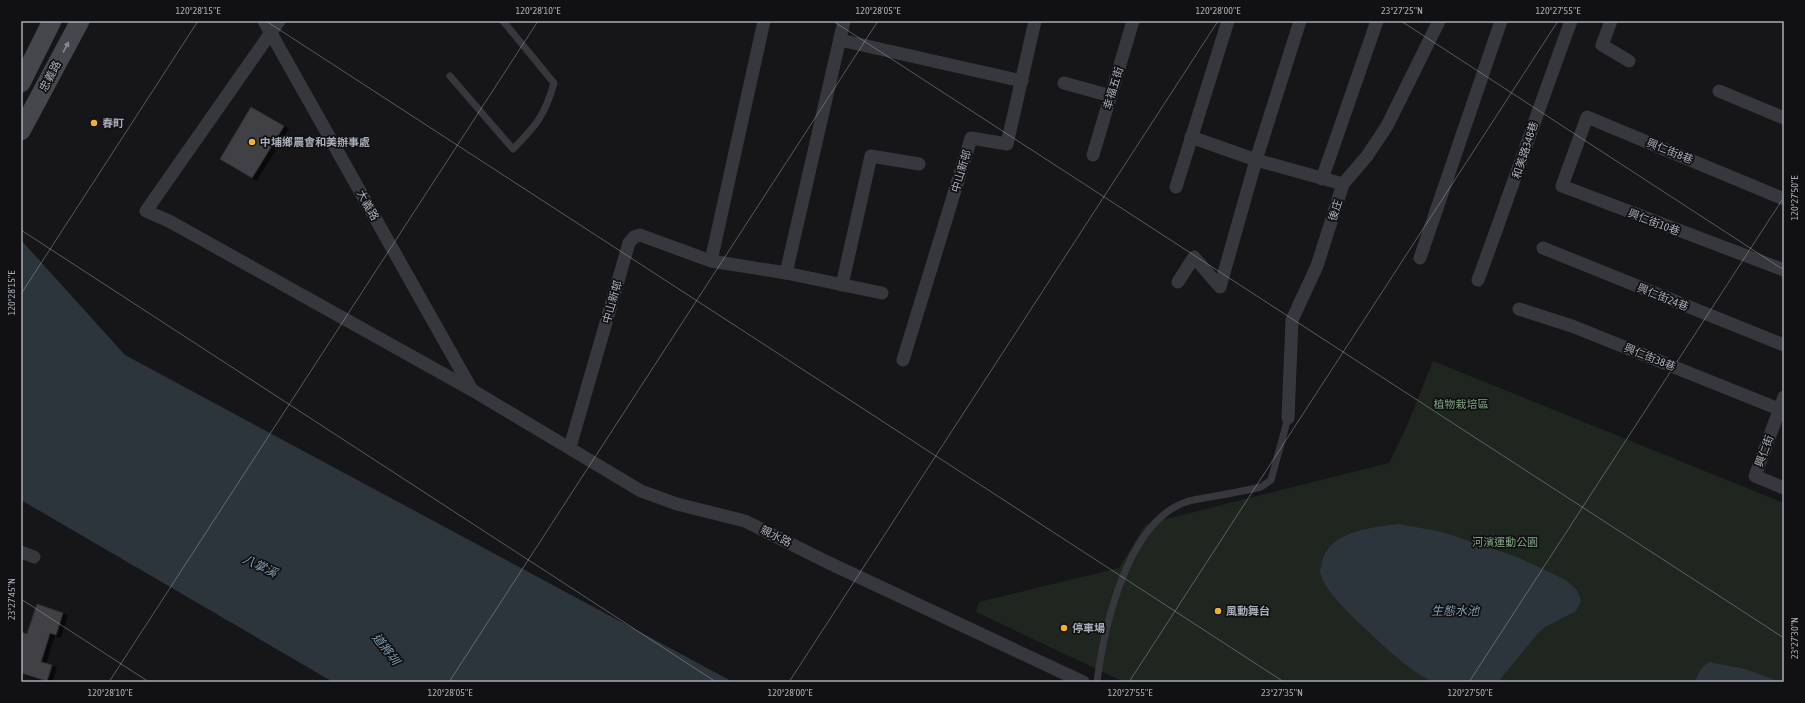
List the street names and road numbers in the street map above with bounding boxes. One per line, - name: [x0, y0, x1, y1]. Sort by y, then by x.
- street label: 忠義路: [37, 59, 63, 93]
- street label: 幸福五街: [1101, 65, 1125, 111]
- street label: 和美路348巷: [1510, 120, 1540, 180]
- street label: 興仁街8巷: [1645, 136, 1695, 166]
- street label: 中山新邨: [949, 148, 973, 194]
- street label: 大義路: [355, 188, 381, 222]
- street label: 後庄: [1326, 198, 1344, 222]
- street label: 興仁街10巷: [1626, 207, 1682, 237]
- street label: 中山新邨: [600, 279, 624, 325]
- street label: 興仁街24巷: [1636, 281, 1690, 313]
- street label: 興仁街38巷: [1623, 341, 1677, 373]
- street label: 興仁街: [1753, 433, 1775, 469]
- street label: 親水路: [759, 523, 793, 549]

